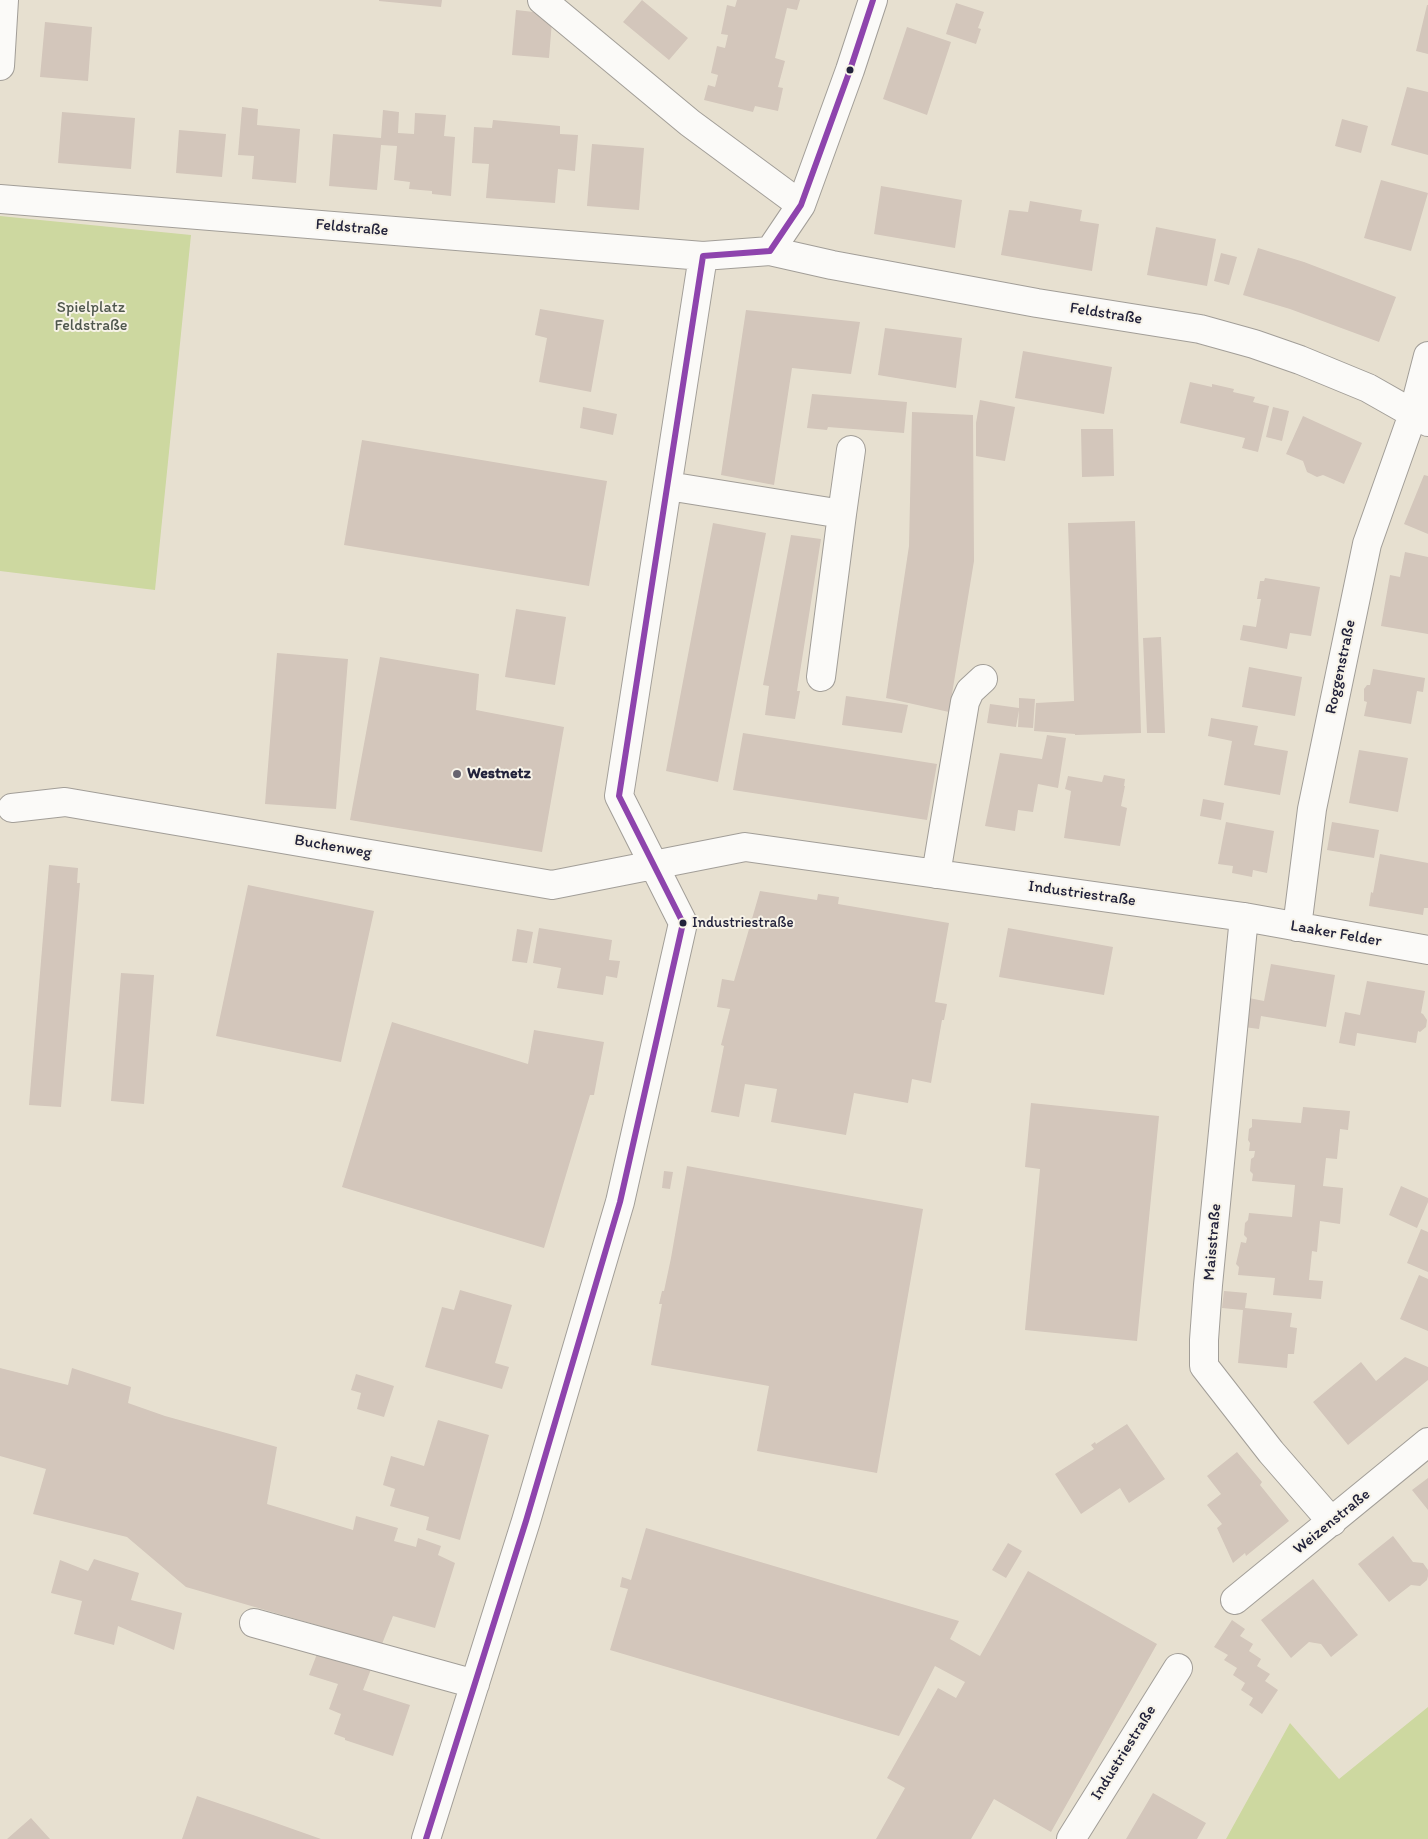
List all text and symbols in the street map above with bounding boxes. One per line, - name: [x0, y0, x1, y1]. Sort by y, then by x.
- unlabelled marker: [845, 65, 855, 75]
- street label: Feldstraße: [315, 215, 389, 241]
- park label: Spielplatz Feldstraße: [54, 298, 128, 336]
- street label: Feldstraße: [1068, 299, 1144, 329]
- street label: Roggenstraße: [1322, 618, 1360, 716]
- place label: Westnetz: [467, 764, 531, 784]
- marker: Westnetz: [451, 768, 463, 780]
- street label: Buchenweg: [293, 831, 373, 863]
- street label: Industriestraße: [1027, 877, 1137, 911]
- place label: Industriestraße: [692, 914, 794, 932]
- street label: Laaker Felder: [1289, 917, 1383, 951]
- marker: Industriestraße: [678, 918, 688, 928]
- street label: Maisstraße: [1200, 1203, 1226, 1281]
- street label: Weizenstraße: [1290, 1485, 1374, 1559]
- street label: Industriestraße: [1087, 1702, 1161, 1804]

